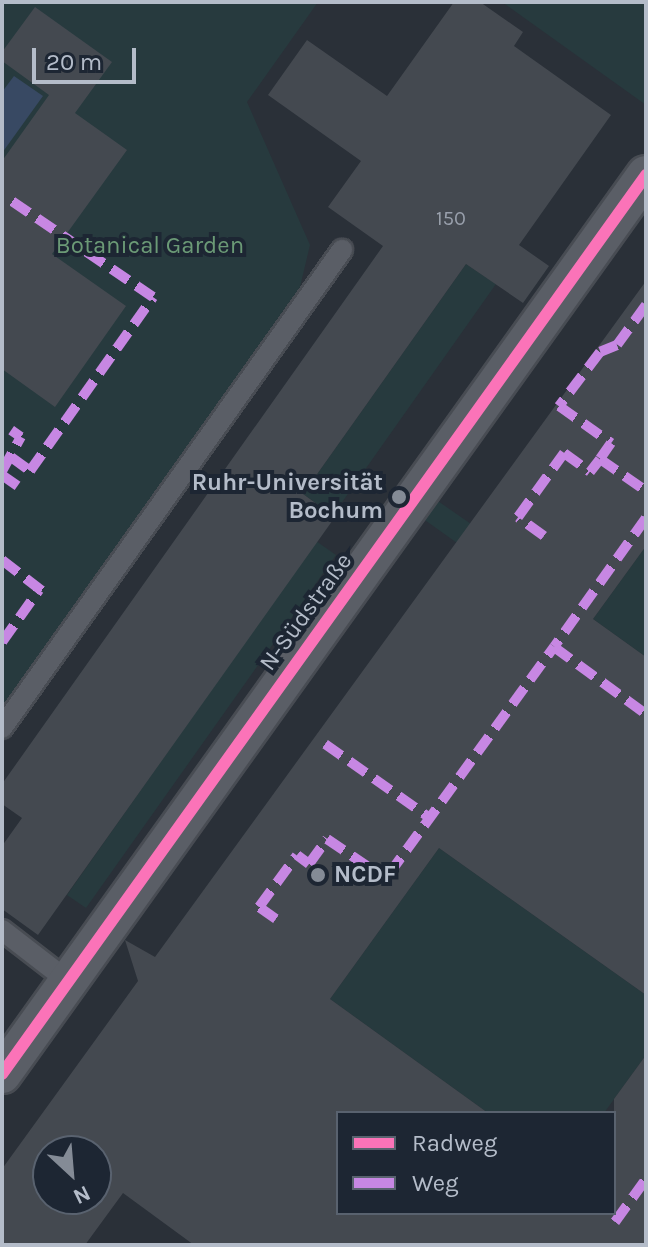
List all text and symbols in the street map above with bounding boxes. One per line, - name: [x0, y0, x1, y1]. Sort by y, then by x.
- scale bar: [36, 32, 140, 82]
- text: 20 m: [46, 48, 102, 76]
- house number: 150: [436, 206, 466, 230]
- park label: Botanical Garden: [56, 232, 244, 260]
- place label: Ruhr-Universität Bochum: [192, 469, 383, 525]
- marker: Ruhr-Universität Bochum: [390, 488, 408, 506]
- street label: N-Südstraße: [254, 547, 358, 677]
- place label: NCDF: [334, 861, 396, 889]
- marker: NCDF: [309, 866, 327, 884]
- legend: [336, 1111, 616, 1215]
- text: Radweg: [412, 1129, 497, 1157]
- north arrow: [32, 1135, 112, 1215]
- text: Weg: [412, 1169, 459, 1197]
- text: N: [69, 1180, 94, 1210]

